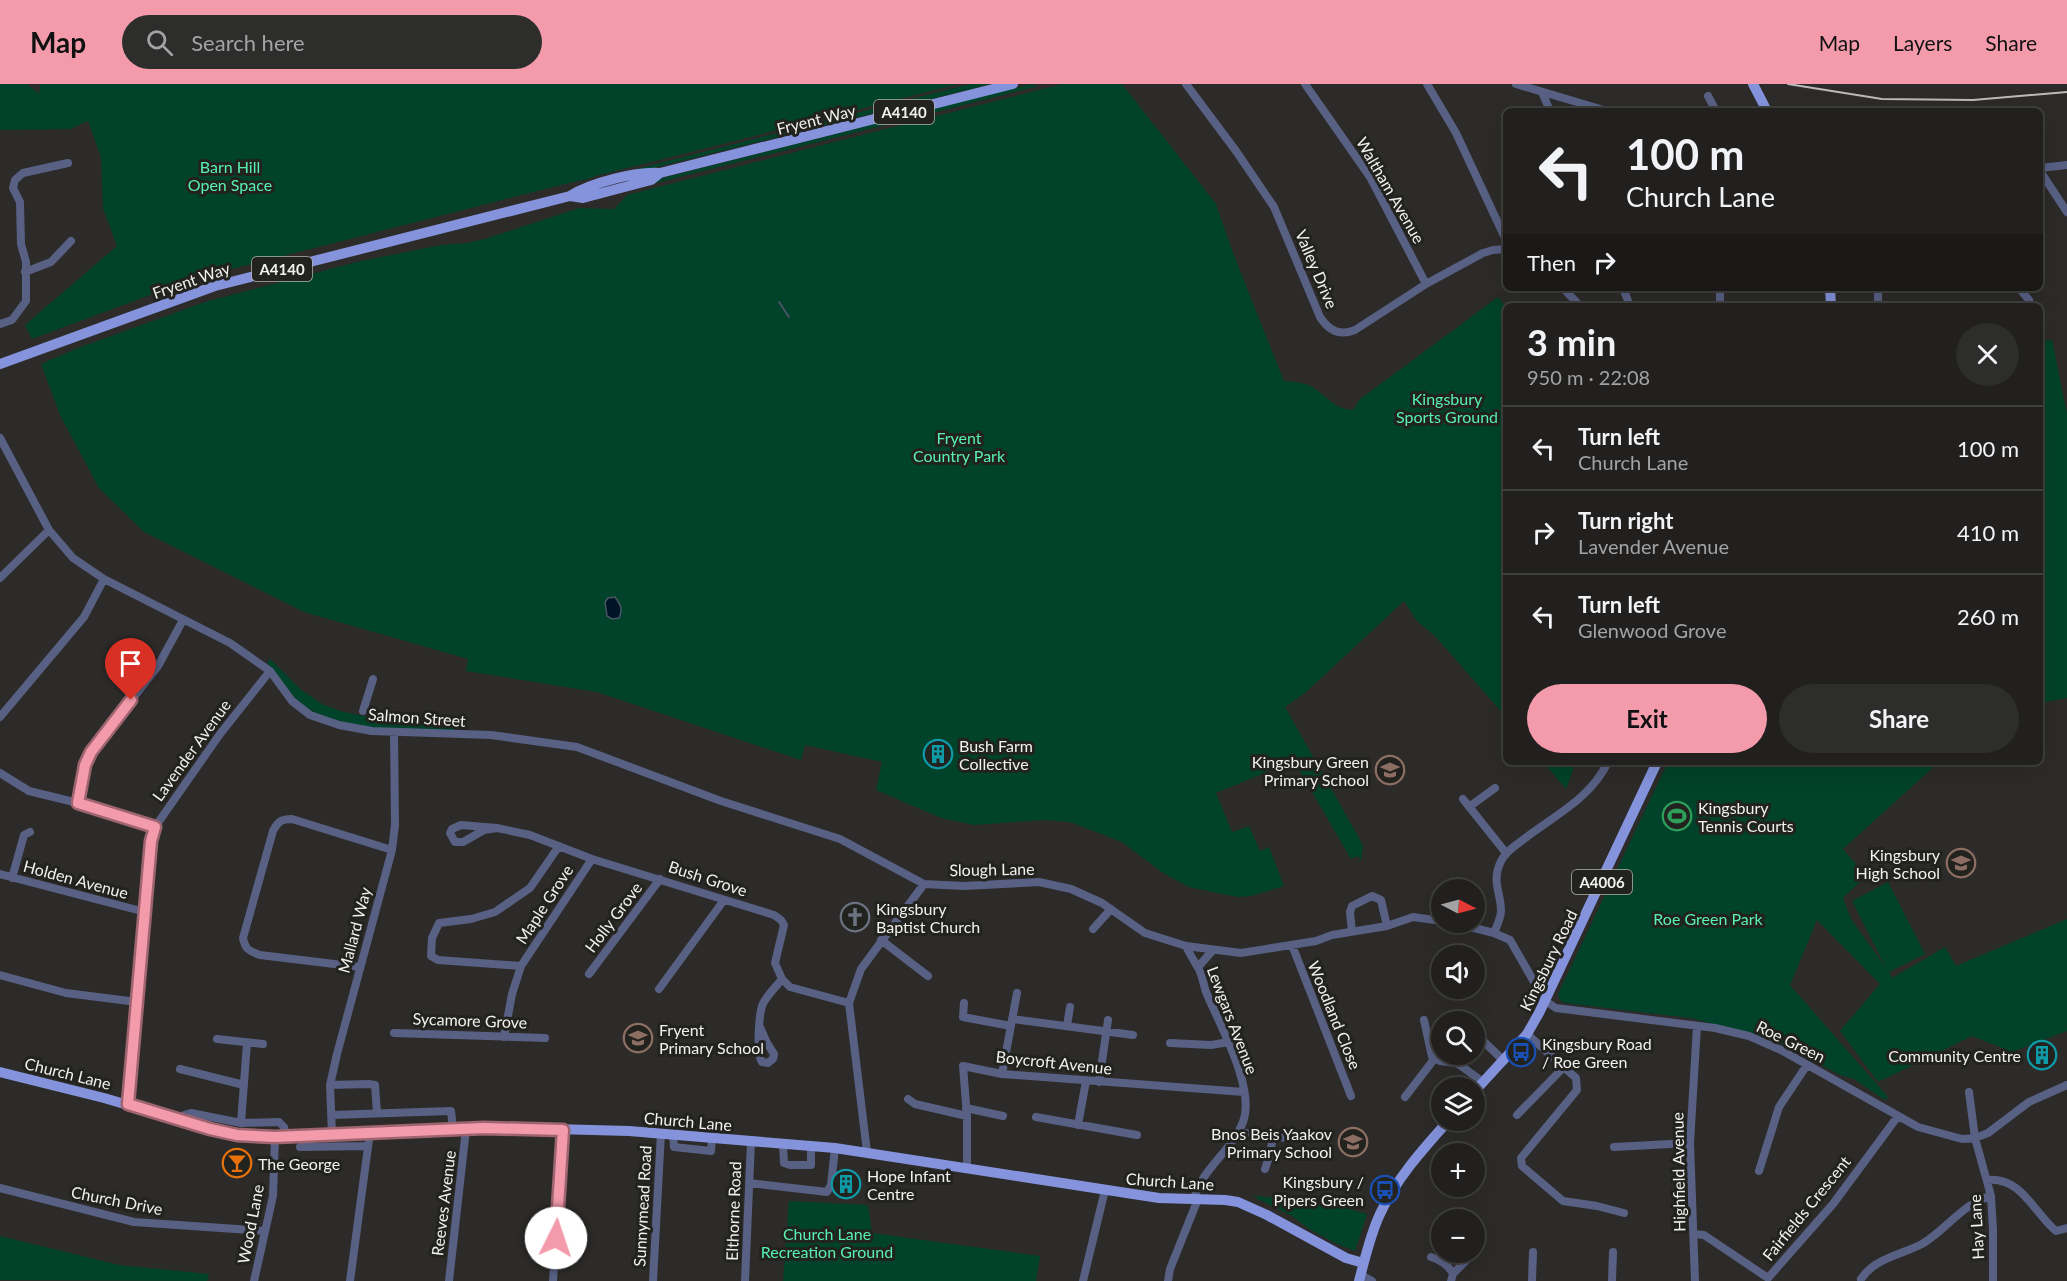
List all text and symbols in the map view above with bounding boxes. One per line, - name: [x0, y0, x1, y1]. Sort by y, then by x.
- search box: [122, 15, 542, 69]
- text: Map: [30, 25, 86, 59]
- icon: search: [143, 26, 176, 59]
- text: Search here: [191, 29, 305, 56]
- text: Map: [1819, 30, 1860, 55]
- text: Layers: [1893, 30, 1952, 55]
- text: Share: [1985, 30, 2037, 55]
- street label: Fryent Way: [775, 100, 858, 138]
- road number: A4140: [874, 100, 934, 124]
- text: 100 m: [1626, 129, 1744, 179]
- icon: left: [1527, 132, 1605, 210]
- street label: Waltham Avenue: [1353, 133, 1429, 247]
- park label: Barn Hill Open Space: [188, 157, 272, 194]
- text: Church Lane: [1626, 180, 1775, 213]
- street label: Valley Drive: [1292, 227, 1342, 311]
- icon: right: [1588, 246, 1621, 279]
- text: Then: [1527, 249, 1576, 276]
- road number: A4140: [252, 257, 312, 281]
- street label: Fryent Way: [150, 258, 233, 302]
- text: 3 min: [1527, 320, 1616, 364]
- button: close: [1956, 323, 2019, 386]
- text: 950 m · 22:08: [1527, 365, 1650, 389]
- park label: Kingsbury Sports Ground: [1396, 389, 1498, 426]
- text: Turn left: [1578, 423, 1660, 450]
- park label: Fryent Country Park: [913, 428, 1006, 465]
- icon: left: [1527, 432, 1560, 465]
- text: 100 m: [1957, 435, 2019, 462]
- text: Church Lane: [1578, 450, 1688, 474]
- text: Turn right: [1578, 507, 1673, 534]
- icon: right: [1527, 516, 1560, 549]
- text: 410 m: [1957, 519, 2019, 546]
- text: Lavender Avenue: [1578, 534, 1729, 558]
- text: Turn left: [1578, 591, 1660, 618]
- icon: left: [1527, 600, 1560, 633]
- text: 260 m: [1957, 603, 2019, 630]
- text: Glenwood Grove: [1578, 618, 1726, 642]
- pin: [105, 638, 156, 700]
- icon: arrive: [114, 647, 147, 680]
- button: Exit: [1527, 684, 1767, 753]
- button: Share: [1779, 684, 2019, 753]
- street label: Lavender Avenue: [148, 696, 234, 804]
- street label: Salmon Street: [368, 704, 467, 730]
- place label: Bush Farm Collective: [959, 736, 1033, 773]
- building icon: Bush Farm Collective: [922, 738, 954, 770]
- place label: Kingsbury Green Primary School: [1252, 752, 1369, 789]
- school or university icon: Kingsbury Green Primary School: [1374, 754, 1406, 786]
- place label: Kingsbury Tennis Courts: [1698, 798, 1794, 835]
- sports icon: Kingsbury Tennis Courts: [1661, 800, 1693, 832]
- place label: Kingsbury High School: [1856, 845, 1941, 882]
- school or university icon: Kingsbury High School: [1945, 847, 1977, 879]
- street label: Holden Avenue: [22, 856, 130, 902]
- street label: Bush Grove: [666, 856, 750, 900]
- street label: Slough Lane: [949, 859, 1035, 879]
- street label: Maple Grove: [511, 861, 577, 947]
- road number: A4006: [1572, 870, 1632, 894]
- street label: Holly Grove: [580, 878, 646, 956]
- north arrow: [1431, 879, 1485, 933]
- map controls: [1431, 879, 1485, 1263]
- street label: Mallard Way: [333, 884, 375, 975]
- place label: Kingsbury Baptist Church: [876, 899, 980, 936]
- church icon: Kingsbury Baptist Church: [839, 901, 871, 933]
- street label: Kingsbury Road: [1515, 907, 1581, 1013]
- park label: Roe Green Park: [1653, 909, 1764, 928]
- button: sound: [1431, 945, 1485, 999]
- street label: Woodland Close: [1305, 958, 1365, 1072]
- street label: Lewgars Avenue: [1204, 963, 1262, 1077]
- street label: Sycamore Grove: [412, 1009, 528, 1031]
- button: search: [1431, 1011, 1485, 1065]
- street label: Roe Green: [1754, 1016, 1828, 1066]
- place label: Fryent Primary School: [659, 1020, 764, 1057]
- school or university icon: Fryent Primary School: [622, 1022, 654, 1054]
- place label: Kingsbury Road / Roe Green: [1542, 1034, 1652, 1071]
- bus stop icon: Kingsbury Road / Roe Green: [1505, 1036, 1537, 1068]
- building icon: Community Centre: [2026, 1039, 2058, 1071]
- street label: Boycroft Avenue: [995, 1046, 1113, 1078]
- place label: Community Centre: [1888, 1046, 2021, 1065]
- street label: Church Lane: [23, 1053, 113, 1093]
- button: layers: [1431, 1077, 1485, 1131]
- street label: Church Lane: [643, 1108, 733, 1134]
- street label: Highfield Avenue: [1667, 1112, 1689, 1232]
- place label: Bnos Beis Yaakov Primary School: [1211, 1124, 1333, 1161]
- school or university icon: Bnos Beis Yaakov Primary School: [1337, 1126, 1369, 1158]
- button: +: [1431, 1143, 1485, 1197]
- street label: Sunnymead Road: [629, 1145, 655, 1267]
- bar icon: The George: [221, 1147, 253, 1179]
- street label: Reeves Avenue: [427, 1149, 459, 1257]
- street label: Fairfields Crescent: [1758, 1152, 1854, 1264]
- place label: The George: [258, 1154, 340, 1173]
- street label: Elthorne Road: [722, 1161, 744, 1261]
- place label: Hope Infant Centre: [867, 1166, 951, 1203]
- building icon: Hope Infant Centre: [830, 1168, 862, 1200]
- street label: Church Lane: [1125, 1168, 1215, 1194]
- place label: Kingsbury / Pipers Green: [1274, 1172, 1364, 1209]
- bus stop icon: Kingsbury / Pipers Green: [1369, 1174, 1401, 1206]
- street label: Church Drive: [70, 1182, 164, 1218]
- street label: Wood Lane: [233, 1183, 267, 1265]
- street label: Hay Lane: [1965, 1194, 1987, 1260]
- position arrow: [524, 1206, 588, 1270]
- button: −: [1431, 1209, 1485, 1263]
- park label: Church Lane Recreation Ground: [761, 1224, 893, 1261]

